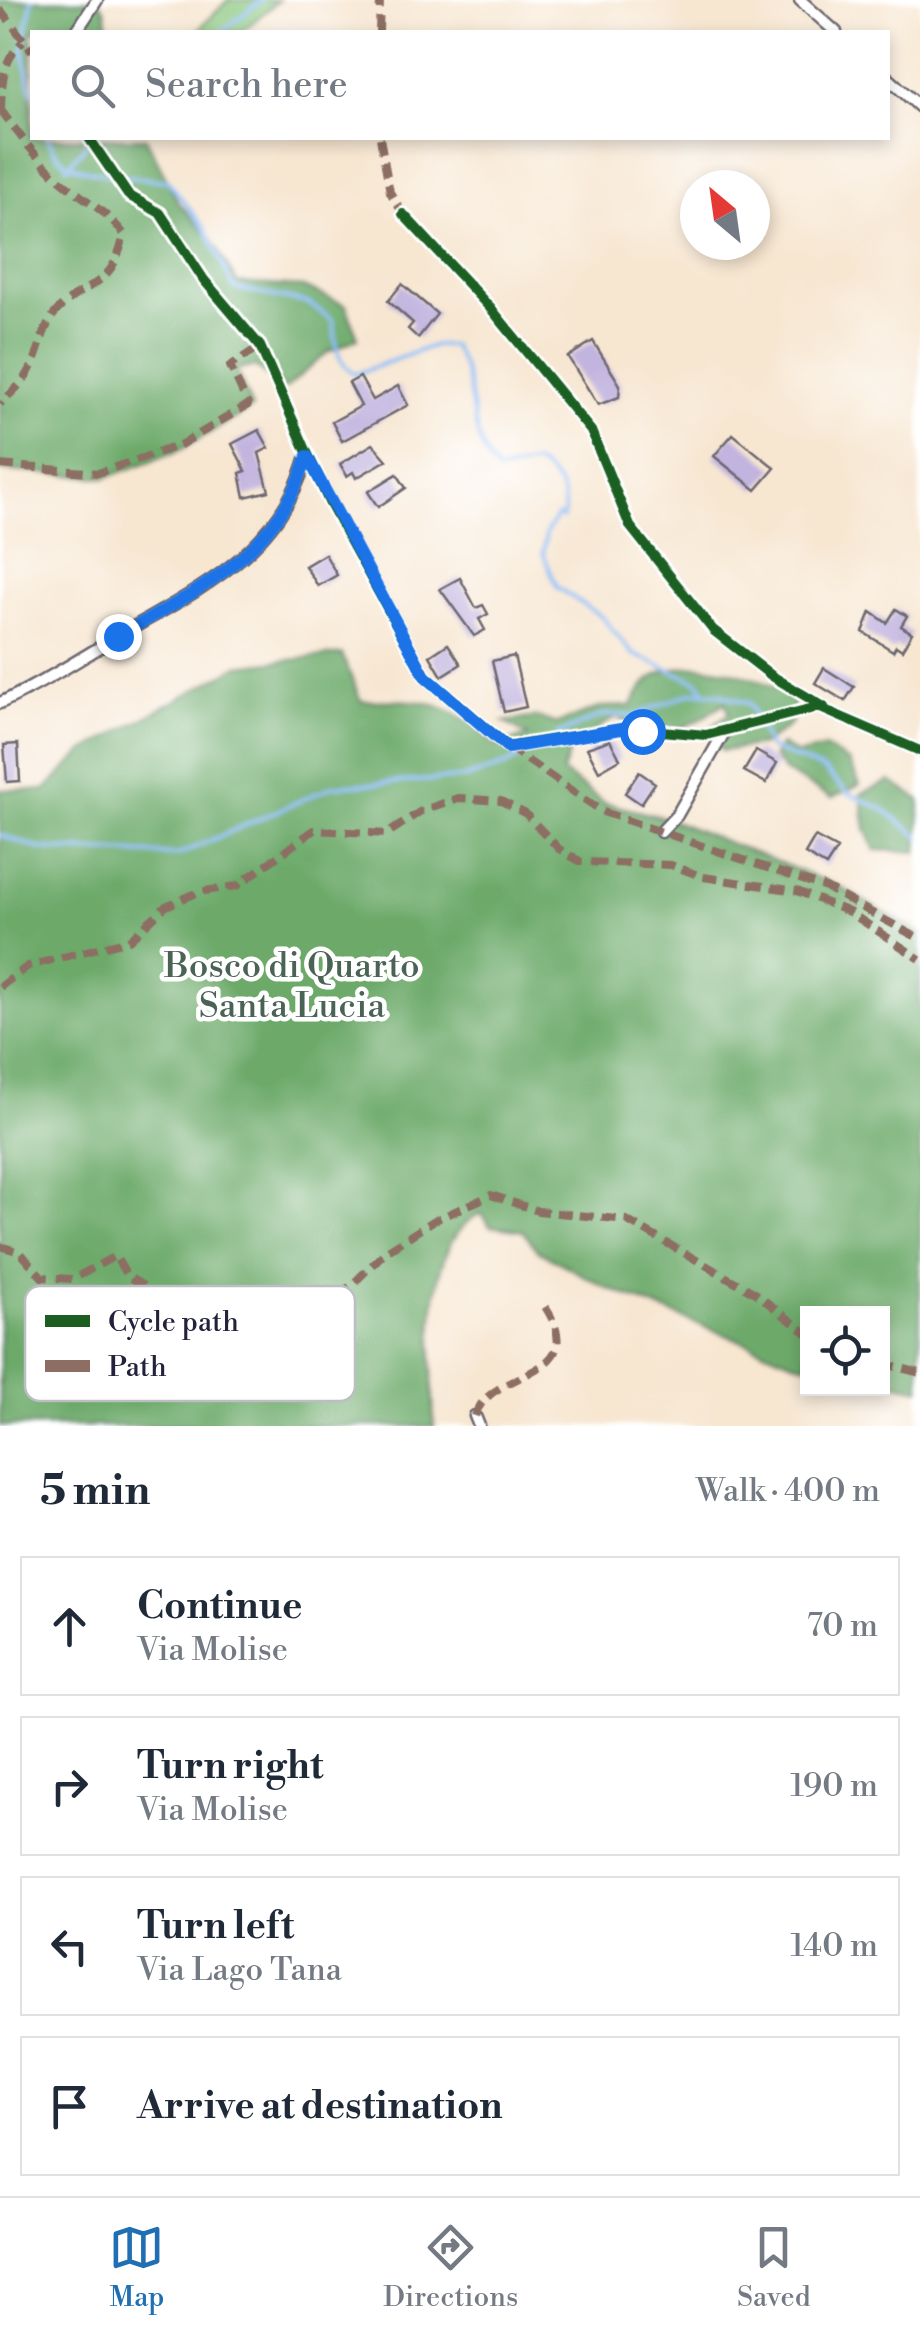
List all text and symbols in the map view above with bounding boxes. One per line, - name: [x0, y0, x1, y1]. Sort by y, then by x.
- search box: [30, 30, 890, 140]
- icon: search: [65, 58, 120, 113]
- text: Search here: [145, 62, 348, 109]
- north arrow: [680, 170, 770, 260]
- route end: [96, 614, 142, 660]
- route start: [620, 709, 666, 755]
- park label: Bosco di Quarto Santa Lucia: [163, 945, 420, 1028]
- legend: [25, 1286, 355, 1401]
- text: Cycle path: [108, 1305, 239, 1340]
- map controls: [800, 1306, 890, 1396]
- button: locate: [800, 1306, 890, 1396]
- text: Path: [108, 1350, 167, 1385]
- text: 5 min: [40, 1465, 150, 1518]
- text: Walk · 400 m: [696, 1471, 880, 1511]
- text: Continue: [137, 1583, 302, 1630]
- icon: ahead: [42, 1599, 97, 1654]
- text: 70 m: [807, 1606, 878, 1646]
- text: Via Molise: [137, 1630, 288, 1670]
- text: Turn right: [137, 1743, 323, 1790]
- icon: right: [42, 1759, 97, 1814]
- text: 190 m: [790, 1766, 878, 1806]
- text: Via Molise: [137, 1790, 288, 1830]
- text: Turn left: [137, 1903, 294, 1950]
- icon: left: [42, 1919, 97, 1974]
- text: 140 m: [791, 1926, 878, 1966]
- text: Via Lago Tana: [137, 1950, 342, 1990]
- icon: arrive: [42, 2079, 97, 2134]
- text: Arrive at destination: [137, 2083, 503, 2130]
- tab: Map: [109, 2220, 164, 2315]
- tab: Directions: [383, 2220, 518, 2315]
- tab: Saved: [737, 2220, 811, 2315]

